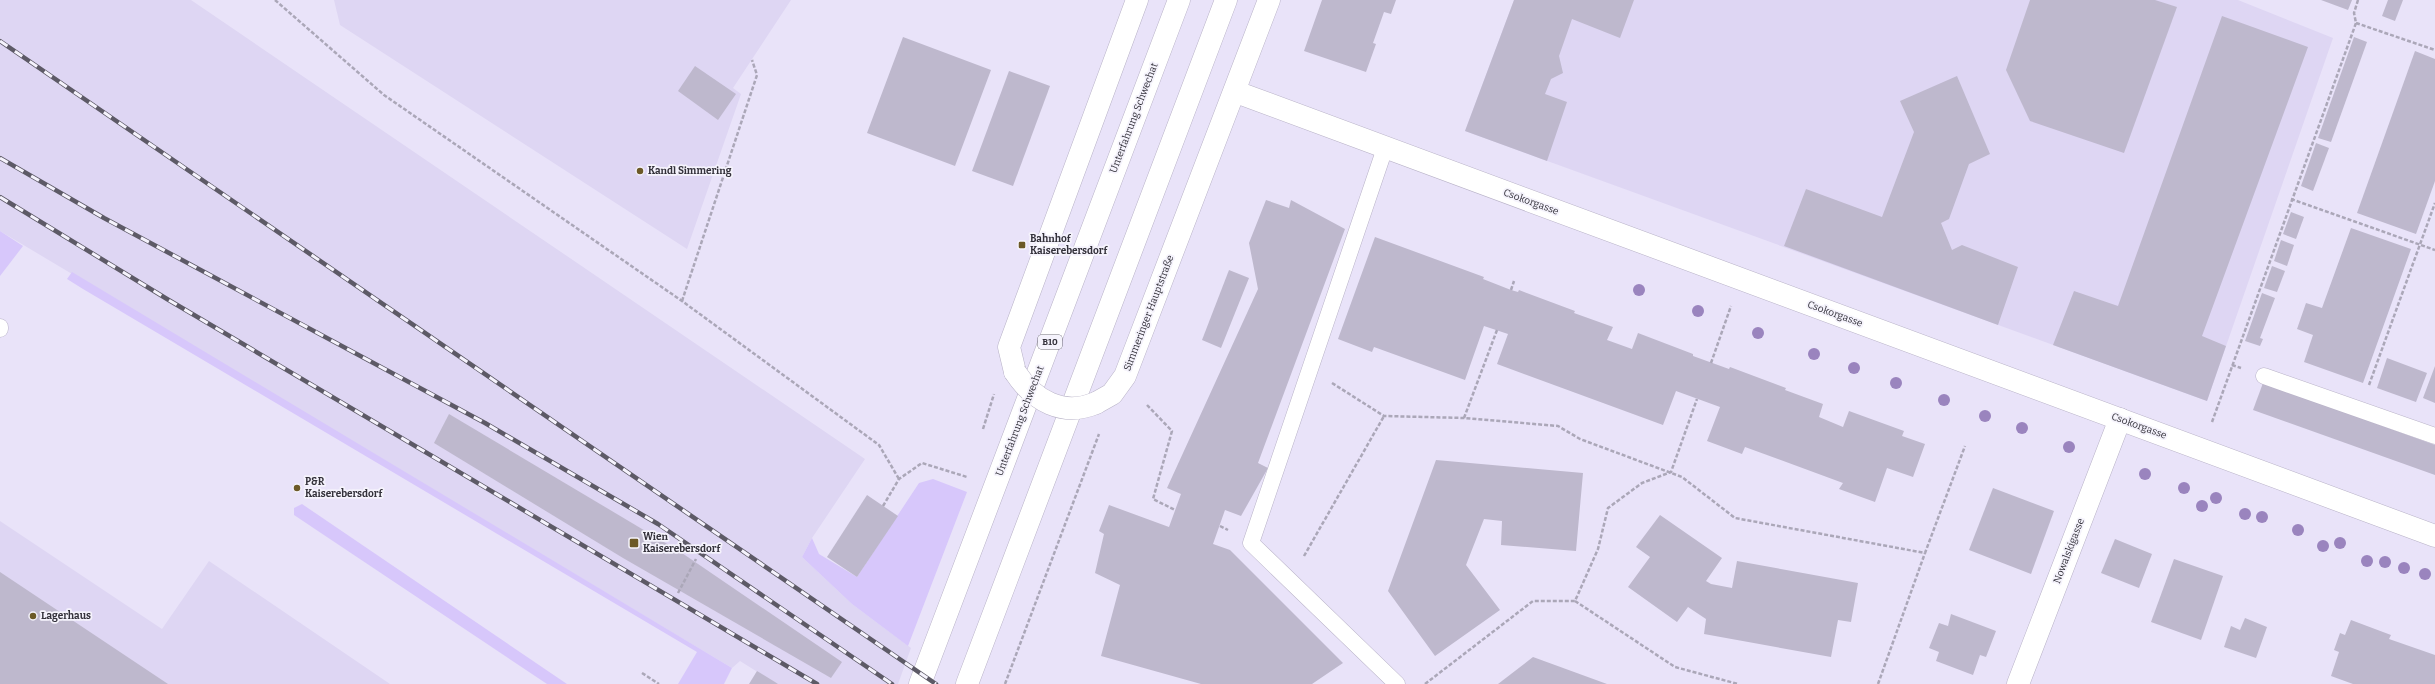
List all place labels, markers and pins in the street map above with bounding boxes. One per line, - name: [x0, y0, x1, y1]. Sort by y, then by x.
- place label: Kandl Simmering: [648, 165, 732, 177]
- marker: Kandl Simmering: [635, 166, 645, 176]
- place label: Bahnhof Kaiserebersdorf: [1030, 233, 1108, 257]
- marker: Bahnhof Kaiserebersdorf: [1017, 240, 1027, 250]
- place label: P&R Kaiserebersdorf: [305, 476, 383, 500]
- marker: P&R Kaiserebersdorf: [292, 483, 302, 493]
- place label: Wien Kaiserebersdorf: [643, 531, 721, 555]
- marker: Wien Kaiserebersdorf: [628, 537, 640, 549]
- place label: Lagerhaus: [41, 610, 91, 622]
- marker: Lagerhaus: [28, 611, 38, 621]

